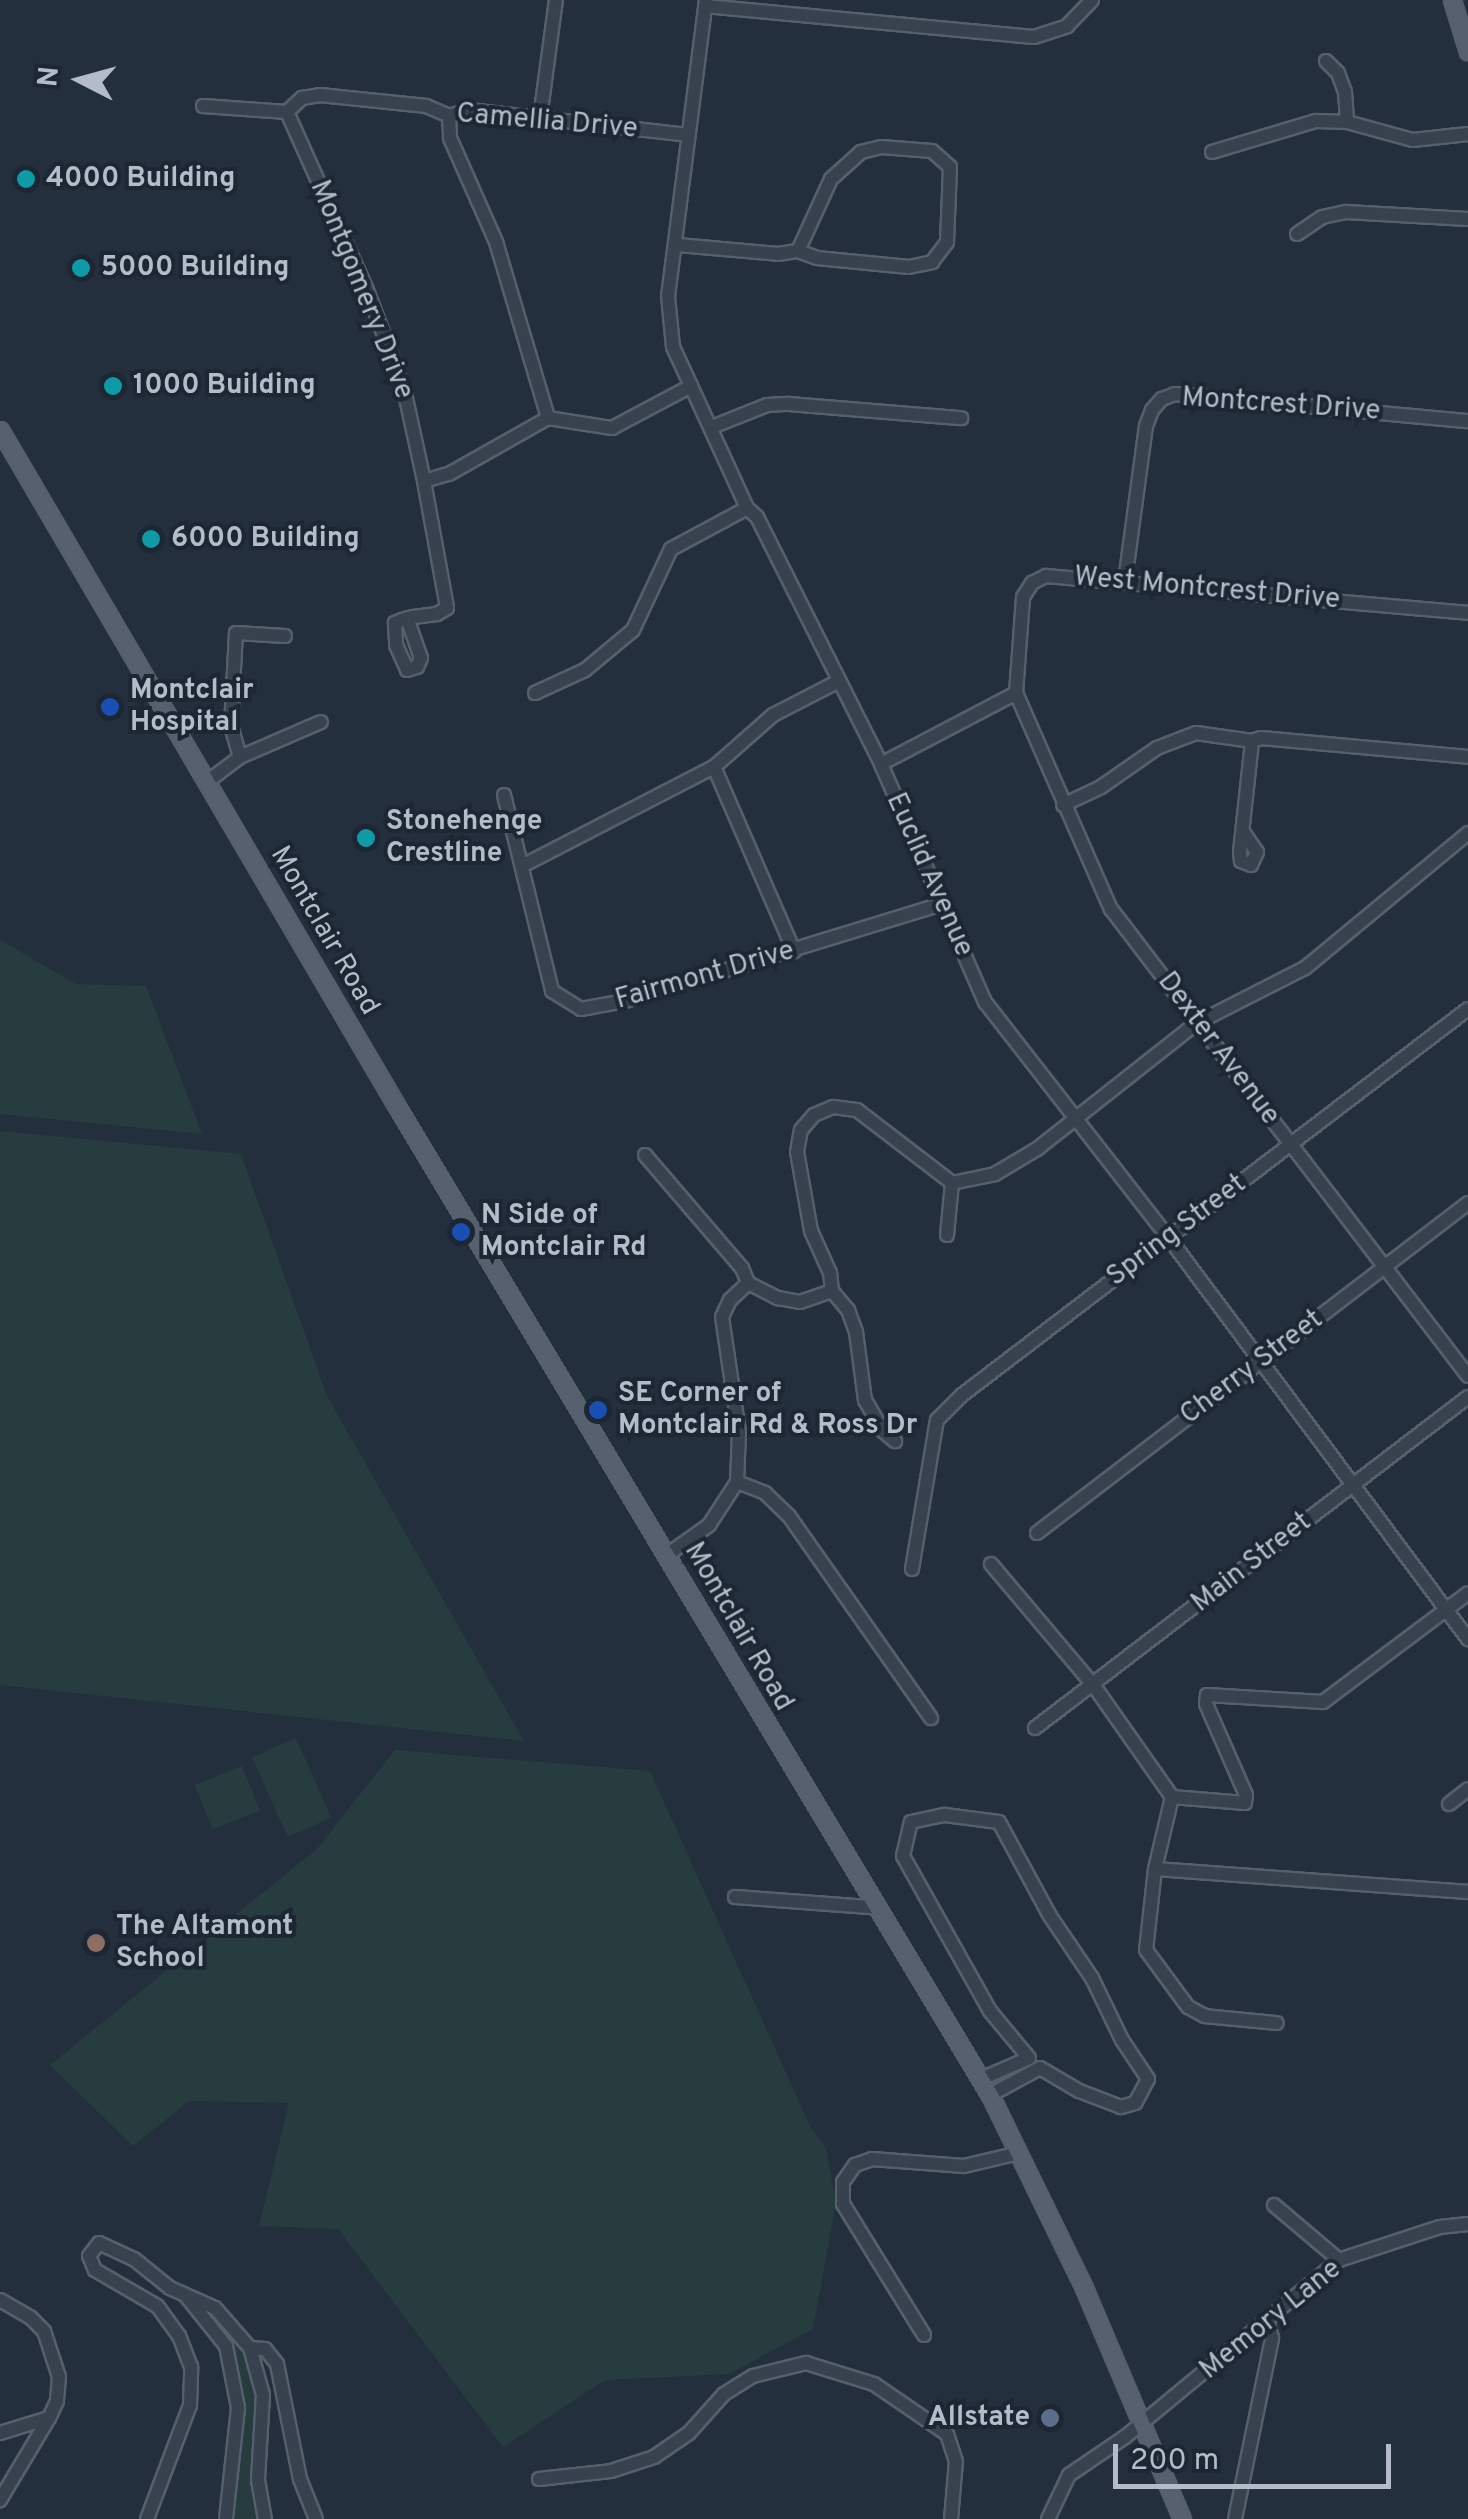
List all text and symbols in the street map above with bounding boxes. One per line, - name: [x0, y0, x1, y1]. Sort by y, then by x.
- north arrow: [30, 30, 130, 130]
- text: N: [31, 65, 69, 89]
- street label: Camellia Drive: [455, 97, 639, 147]
- place label: 4000 Building: [46, 162, 235, 196]
- marker: 4000 Building: [15, 168, 37, 190]
- street label: Montgomery Drive: [302, 176, 420, 404]
- place label: 5000 Building: [101, 251, 289, 285]
- marker: 5000 Building: [70, 257, 92, 279]
- place label: 1000 Building: [133, 369, 316, 403]
- marker: 1000 Building: [102, 375, 124, 397]
- street label: Montcrest Drive: [1181, 381, 1381, 429]
- place label: 6000 Building: [171, 522, 360, 556]
- marker: 6000 Building: [140, 528, 162, 550]
- street label: West Montcrest Drive: [1073, 561, 1341, 617]
- place label: Montclair Hospital: [130, 674, 254, 740]
- marker: Montclair Hospital: [99, 696, 121, 718]
- street label: Euclid Avenue: [878, 787, 980, 963]
- place label: Stonehenge Crestline: [386, 805, 542, 871]
- marker: Stonehenge Crestline: [355, 827, 377, 849]
- street label: Montclair Road: [262, 841, 386, 1021]
- street label: Fairmont Drive: [612, 934, 798, 1018]
- street label: Dexter Avenue: [1149, 965, 1287, 1133]
- street label: Spring Street: [1101, 1168, 1253, 1294]
- place label: N Side of Montclair Rd: [481, 1199, 646, 1265]
- marker: N Side of Montclair Rd: [450, 1221, 472, 1243]
- street label: Cherry Street: [1174, 1303, 1330, 1433]
- place label: SE Corner of Montclair Rd & Ross Dr: [618, 1377, 917, 1443]
- marker: SE Corner of Montclair Rd & Ross Dr: [587, 1399, 609, 1421]
- street label: Main Street: [1185, 1506, 1319, 1620]
- street label: Montclair Road: [676, 1537, 800, 1717]
- place label: The Altamont School: [116, 1910, 294, 1976]
- marker: The Altamont School: [85, 1932, 107, 1954]
- street label: Memory Lane: [1194, 2253, 1348, 2387]
- place label: Allstate: [928, 2401, 1030, 2435]
- marker: Allstate: [1039, 2407, 1061, 2429]
- scale bar: [1118, 2424, 1396, 2486]
- text: 200 m: [1130, 2443, 1219, 2480]

